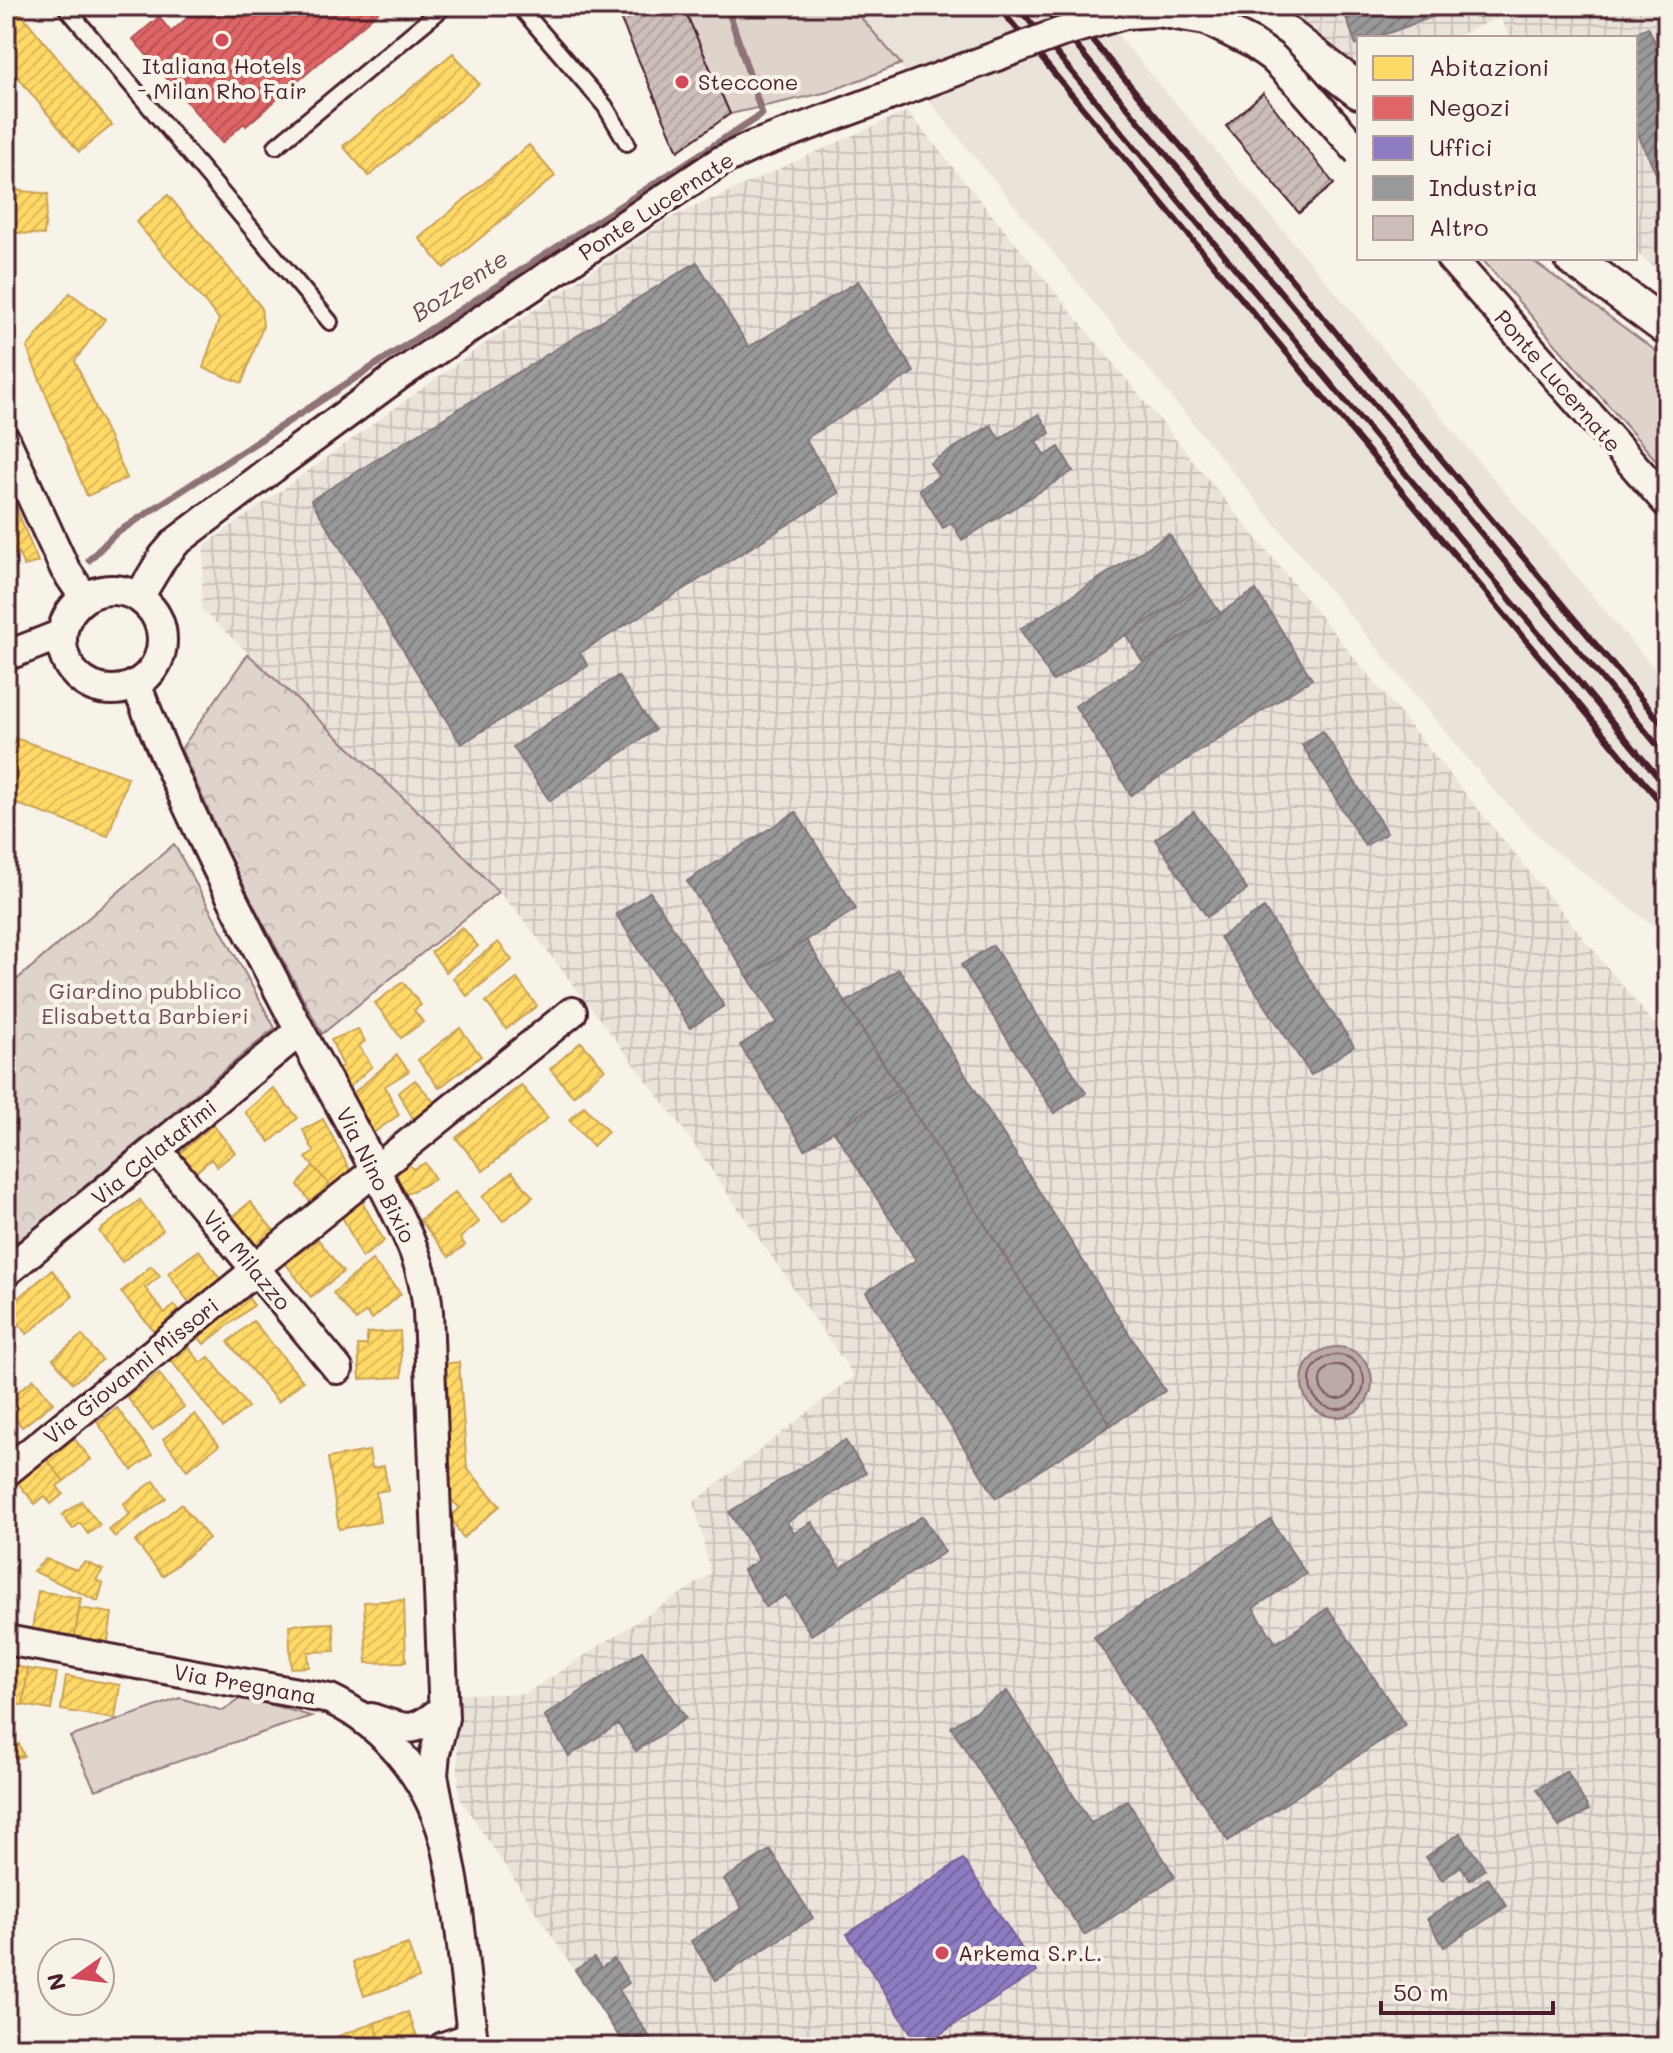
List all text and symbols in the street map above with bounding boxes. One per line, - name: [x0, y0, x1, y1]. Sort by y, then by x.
- marker: Italiana Hotels - Milan Rho Fair: [213, 31, 231, 49]
- legend: [1357, 36, 1637, 260]
- place label: Italiana Hotels - Milan Rho Fair: [137, 51, 307, 105]
- text: Abitazioni: [1429, 51, 1549, 82]
- place label: Steccone: [698, 67, 798, 96]
- marker: Steccone: [673, 73, 691, 91]
- text: Negozi: [1429, 91, 1510, 122]
- text: Uffici: [1429, 131, 1492, 162]
- street label: Ponte Lucernate: [573, 145, 739, 267]
- text: Industria: [1429, 171, 1538, 202]
- text: Altro: [1429, 211, 1488, 242]
- water label: Bozzente: [405, 242, 514, 328]
- street label: Ponte Lucernate: [1489, 303, 1628, 458]
- park label: Giardino pubblico Elisabetta Barbieri: [41, 976, 249, 1030]
- street label: Via Calatafimi: [85, 1092, 222, 1211]
- street label: Via Nino Bixio: [330, 1102, 423, 1247]
- street label: Via Milazzo: [197, 1203, 298, 1316]
- street label: Via Giovanni Missori: [37, 1291, 224, 1450]
- street label: Via Pregnana: [172, 1657, 319, 1710]
- north arrow: [36, 1937, 116, 2017]
- place label: Arkema S.r.L.: [958, 1938, 1102, 1967]
- marker: Arkema S.r.L.: [933, 1944, 951, 1962]
- scale bar: [1381, 1965, 1553, 2015]
- text: N: [40, 1970, 72, 1994]
- text: 50 m: [1393, 1976, 1449, 2007]

